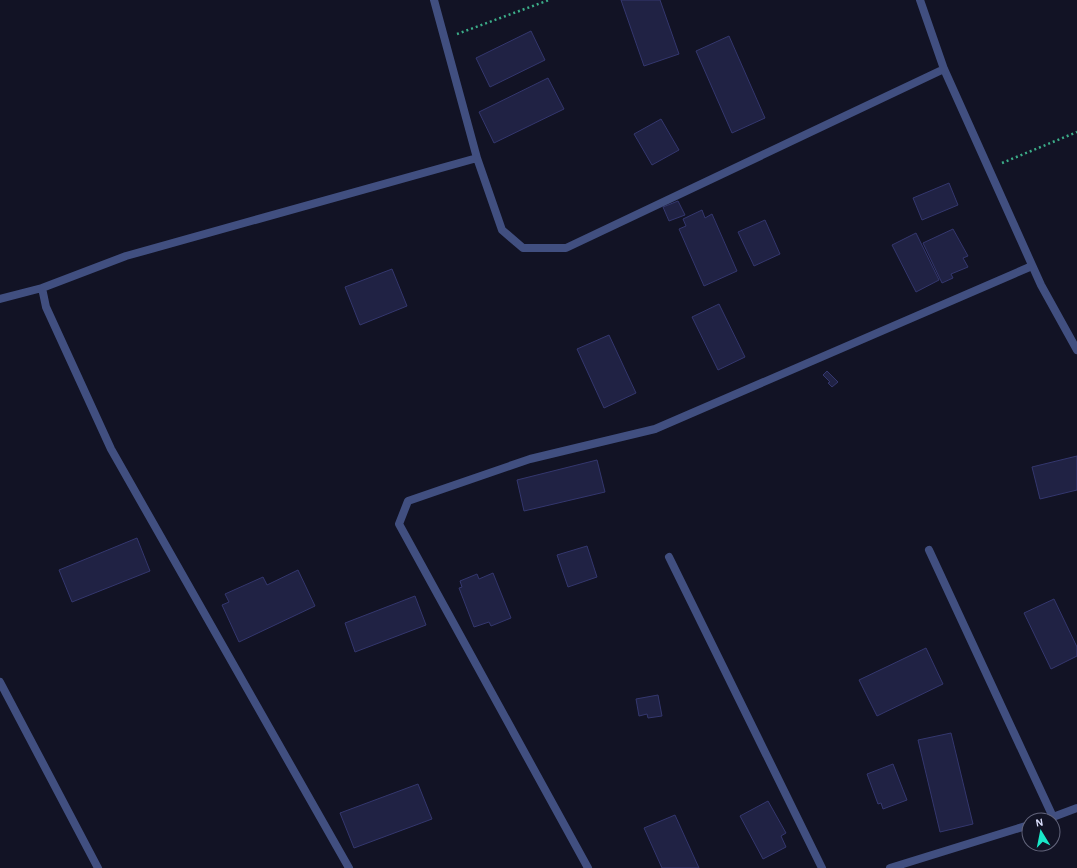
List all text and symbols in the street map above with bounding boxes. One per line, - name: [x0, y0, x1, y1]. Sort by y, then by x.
- north arrow: [1021, 812, 1061, 852]
- text: N: [1035, 817, 1044, 829]

